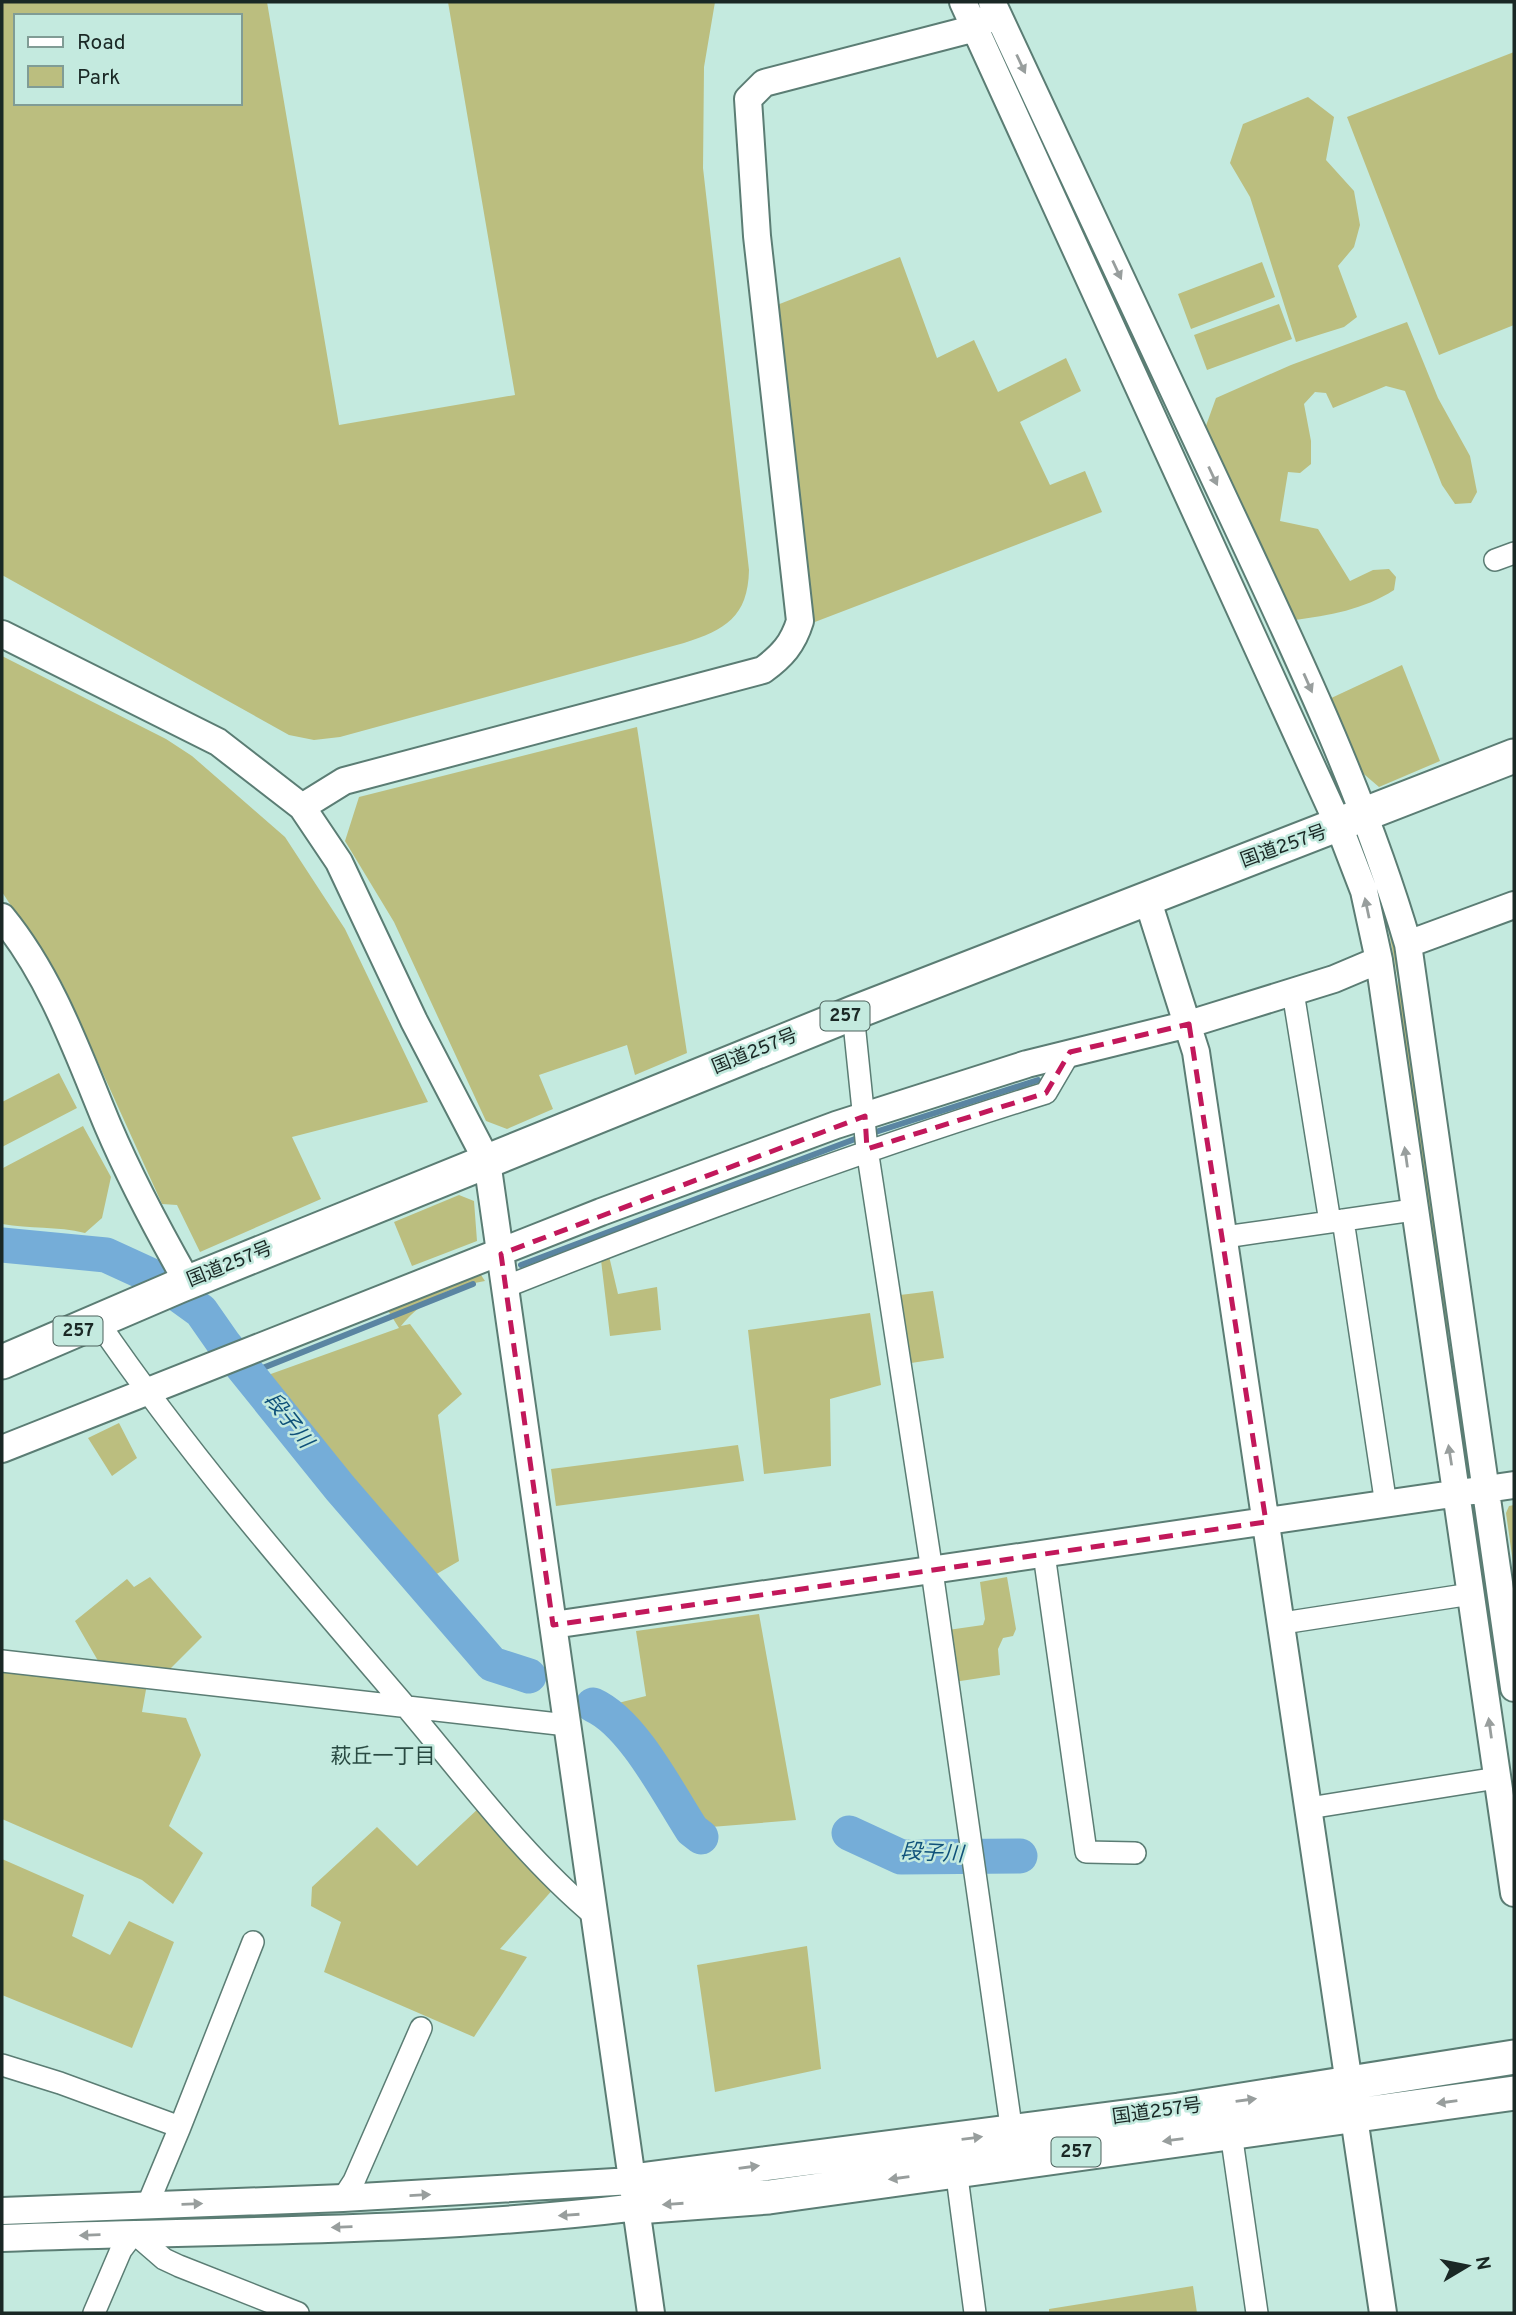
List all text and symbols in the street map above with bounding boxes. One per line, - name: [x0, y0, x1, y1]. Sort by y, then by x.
- legend: [14, 14, 242, 105]
- text: Road: [77, 30, 126, 57]
- one-way arrow: [1015, 54, 1027, 74]
- text: Park: [77, 65, 120, 92]
- one-way arrow: [1111, 260, 1123, 280]
- one-way arrow: [1207, 466, 1219, 486]
- one-way arrow: [1303, 672, 1314, 693]
- street label: 国道257号: [1238, 820, 1330, 874]
- one-way arrow: [1362, 897, 1373, 919]
- road number: 257: [820, 1001, 870, 1030]
- street label: 国道257号: [709, 1024, 801, 1080]
- one-way arrow: [1400, 1146, 1411, 1168]
- street label: 国道257号: [184, 1237, 276, 1293]
- road number: 257: [54, 1316, 102, 1346]
- water label: 段子川: [258, 1388, 319, 1456]
- one-way arrow: [1444, 1443, 1455, 1465]
- one-way arrow: [1484, 1717, 1495, 1739]
- district label: 萩丘一丁目: [331, 1744, 436, 1771]
- water label: 段子川: [900, 1839, 966, 1869]
- street label: 国道257号: [1111, 2094, 1203, 2130]
- one-way arrow: [1235, 2094, 1257, 2105]
- one-way arrow: [1436, 2097, 1458, 2108]
- one-way arrow: [961, 2133, 983, 2144]
- one-way arrow: [1162, 2134, 1184, 2145]
- road number: 257: [1052, 2138, 1100, 2166]
- one-way arrow: [738, 2162, 760, 2173]
- one-way arrow: [888, 2172, 910, 2183]
- one-way arrow: [409, 2189, 431, 2200]
- one-way arrow: [182, 2199, 204, 2210]
- one-way arrow: [662, 2199, 684, 2210]
- one-way arrow: [558, 2209, 580, 2220]
- one-way arrow: [330, 2221, 352, 2233]
- one-way arrow: [79, 2229, 101, 2240]
- north arrow: [1432, 2231, 1502, 2301]
- text: N: [1469, 2255, 1495, 2272]

